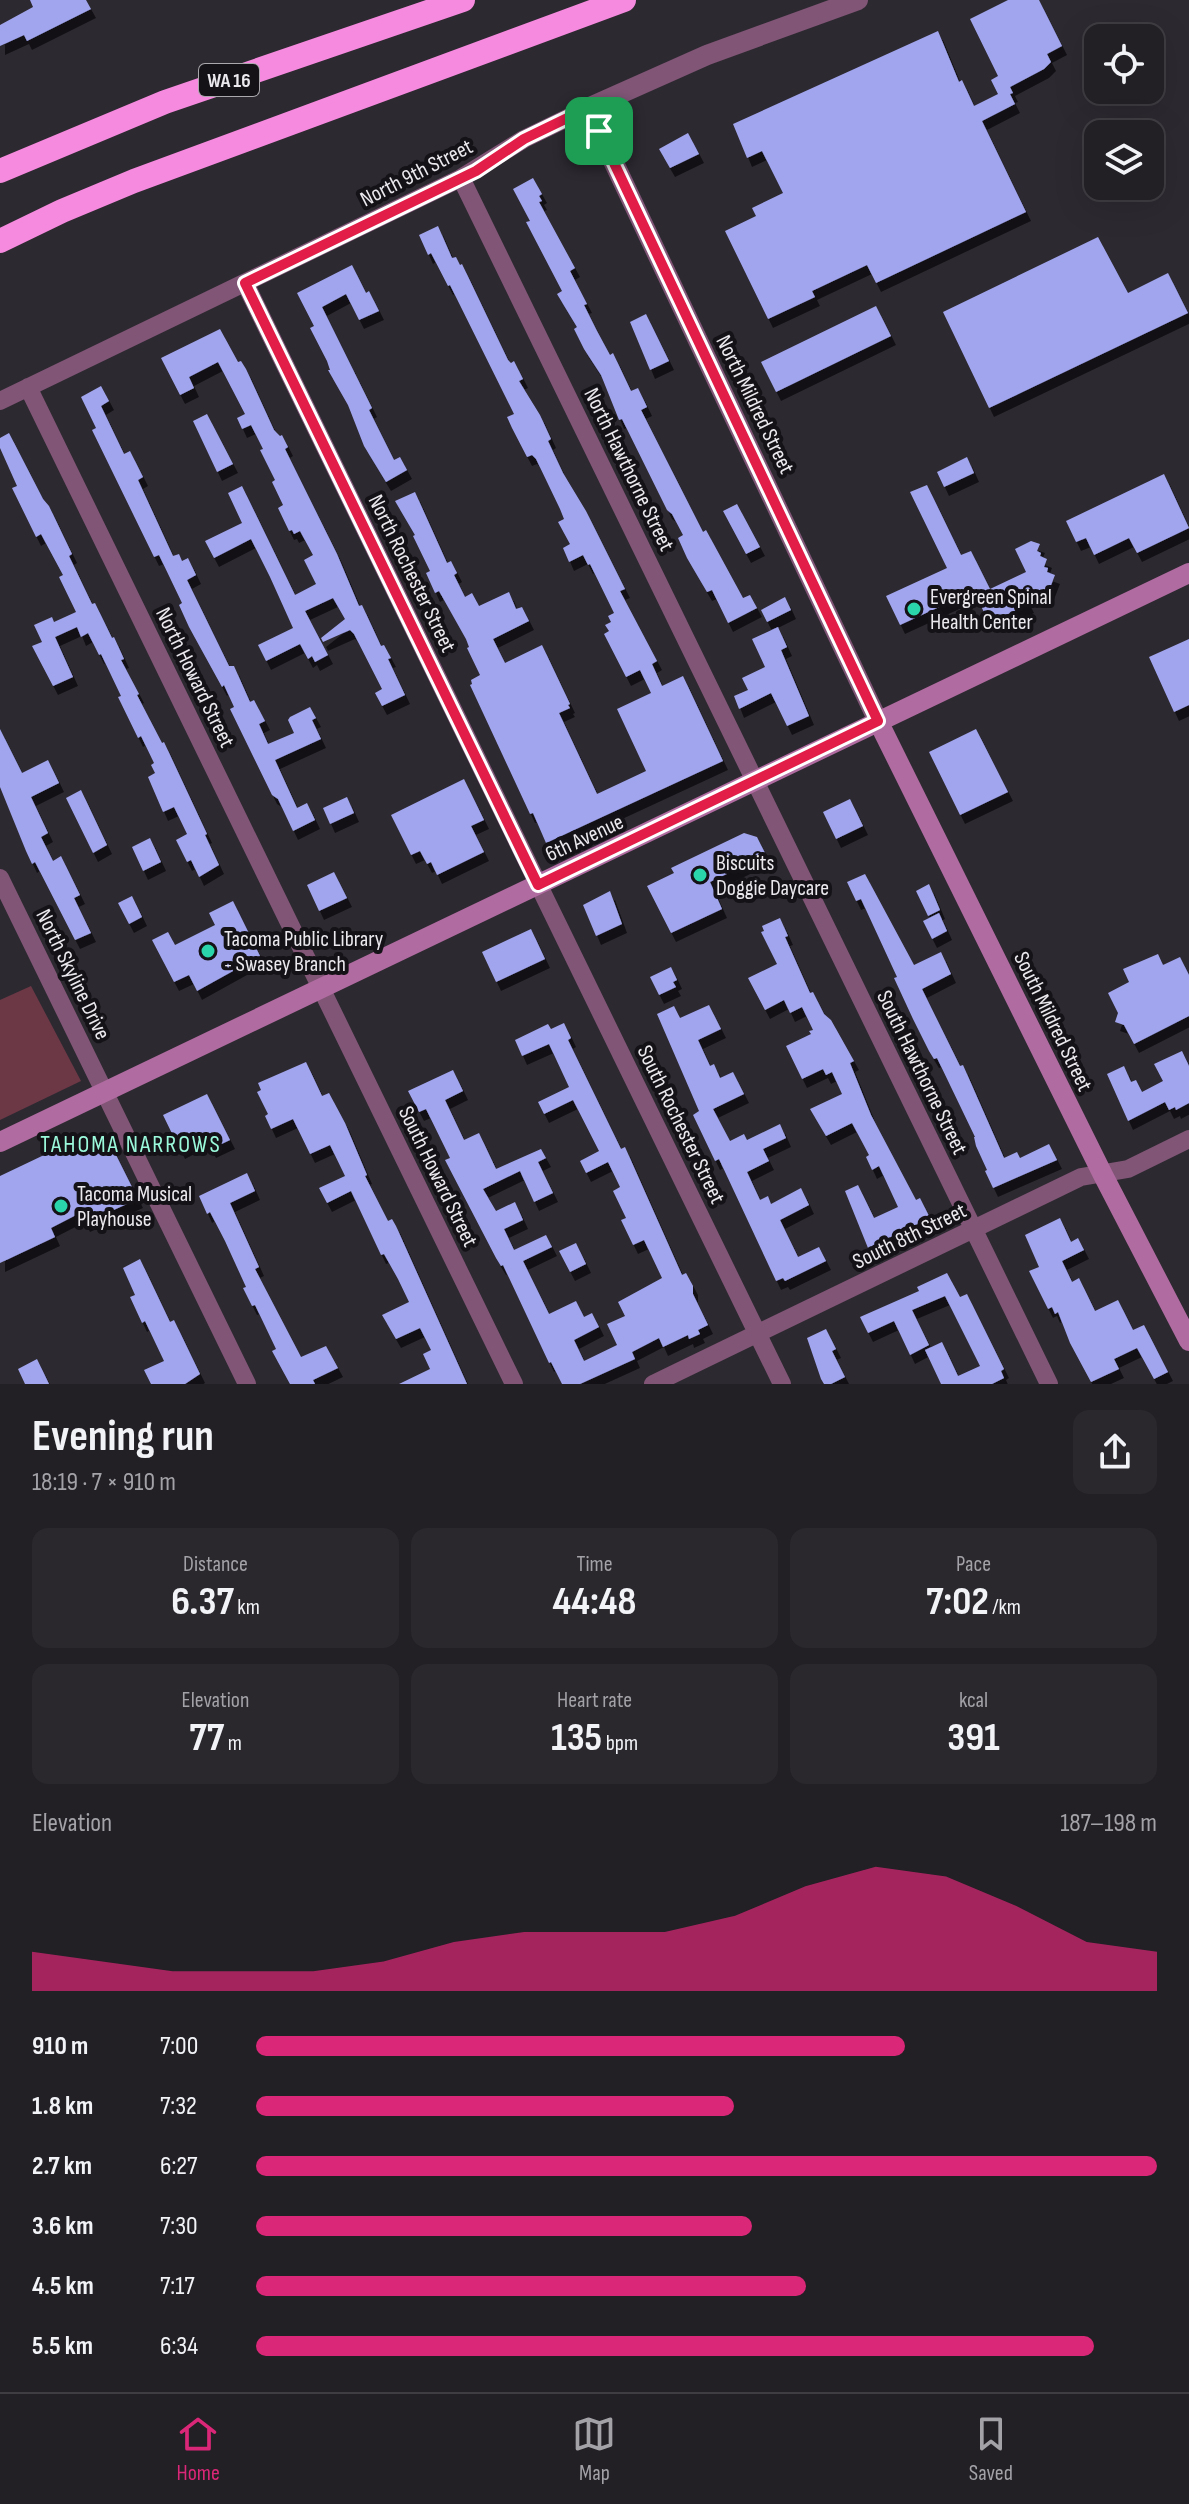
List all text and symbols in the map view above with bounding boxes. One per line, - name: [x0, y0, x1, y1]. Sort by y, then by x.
- map controls: [1084, 24, 1164, 200]
- button: locate: [1084, 24, 1164, 104]
- road number: WA 16: [199, 64, 259, 96]
- pin: [565, 97, 633, 165]
- icon: arrive: [577, 109, 621, 153]
- button: layers: [1084, 120, 1164, 200]
- street label: North 9th Street: [356, 133, 478, 213]
- street label: North Mildred Street: [709, 331, 800, 479]
- street label: North Hawthorne Street: [577, 384, 680, 556]
- street label: North Rochester Street: [362, 490, 462, 657]
- place label: Evergreen Spinal Health Center: [930, 584, 1052, 636]
- marker: Evergreen Spinal Health Center: [905, 600, 923, 618]
- street label: North Howard Street: [149, 603, 240, 752]
- street label: 6th Avenue: [541, 809, 628, 868]
- place label: Biscuits Doggie Daycare: [716, 850, 829, 902]
- marker: Biscuits Doggie Daycare: [691, 866, 709, 884]
- street label: North Skyline Drive: [29, 905, 116, 1044]
- place label: Tacoma Public Library - Swasey Branch: [224, 926, 384, 978]
- marker: Tacoma Public Library - Swasey Branch: [199, 942, 217, 960]
- street label: South Mildred Street: [1007, 948, 1098, 1096]
- street label: South Hawthorne Street: [870, 986, 973, 1159]
- street label: South Rochester Street: [631, 1041, 731, 1209]
- street label: South Howard Street: [392, 1102, 483, 1252]
- district label: TAHOMA NARROWS: [40, 1130, 222, 1159]
- place label: Tacoma Musical Playhouse: [77, 1181, 192, 1233]
- marker: Tacoma Musical Playhouse: [52, 1197, 70, 1215]
- street label: South 8th Street: [848, 1197, 971, 1275]
- text: Evening run: [32, 1410, 214, 1463]
- button: share: [1073, 1410, 1157, 1494]
- text: 18:19 · 7 × 910 m: [32, 1467, 176, 1498]
- text: Distance: [183, 1551, 248, 1578]
- text: Time: [577, 1551, 613, 1578]
- text: Pace: [956, 1551, 991, 1578]
- text: 6.37: [171, 1578, 234, 1626]
- text: 44:48: [553, 1578, 636, 1626]
- text: 7:02: [926, 1578, 989, 1626]
- text: km: [234, 1594, 260, 1621]
- text: /km: [989, 1594, 1021, 1621]
- text: Elevation: [182, 1687, 249, 1714]
- text: Heart rate: [557, 1687, 632, 1714]
- text: kcal: [959, 1687, 988, 1714]
- text: 77: [189, 1714, 224, 1762]
- text: 135: [551, 1714, 602, 1762]
- text: 391: [947, 1714, 1000, 1762]
- text: m: [224, 1730, 242, 1757]
- text: bpm: [602, 1730, 638, 1757]
- text: Elevation: [32, 1808, 112, 1839]
- text: 187–198 m: [1060, 1808, 1157, 1839]
- text: 910 m: [32, 2031, 88, 2062]
- text: 7:00: [160, 2031, 198, 2062]
- text: 1.8 km: [32, 2091, 93, 2122]
- text: 7:32: [160, 2091, 197, 2122]
- text: 2.7 km: [32, 2151, 92, 2182]
- text: 6:27: [160, 2151, 197, 2182]
- text: 3.6 km: [32, 2211, 94, 2242]
- text: 7:30: [160, 2211, 198, 2242]
- text: 4.5 km: [32, 2271, 94, 2302]
- text: 7:17: [160, 2271, 195, 2302]
- text: 5.5 km: [32, 2331, 93, 2362]
- text: 6:34: [160, 2331, 198, 2362]
- tab: Home: [176, 2412, 220, 2487]
- tab: Map: [572, 2412, 616, 2487]
- tab: Saved: [969, 2412, 1013, 2487]

